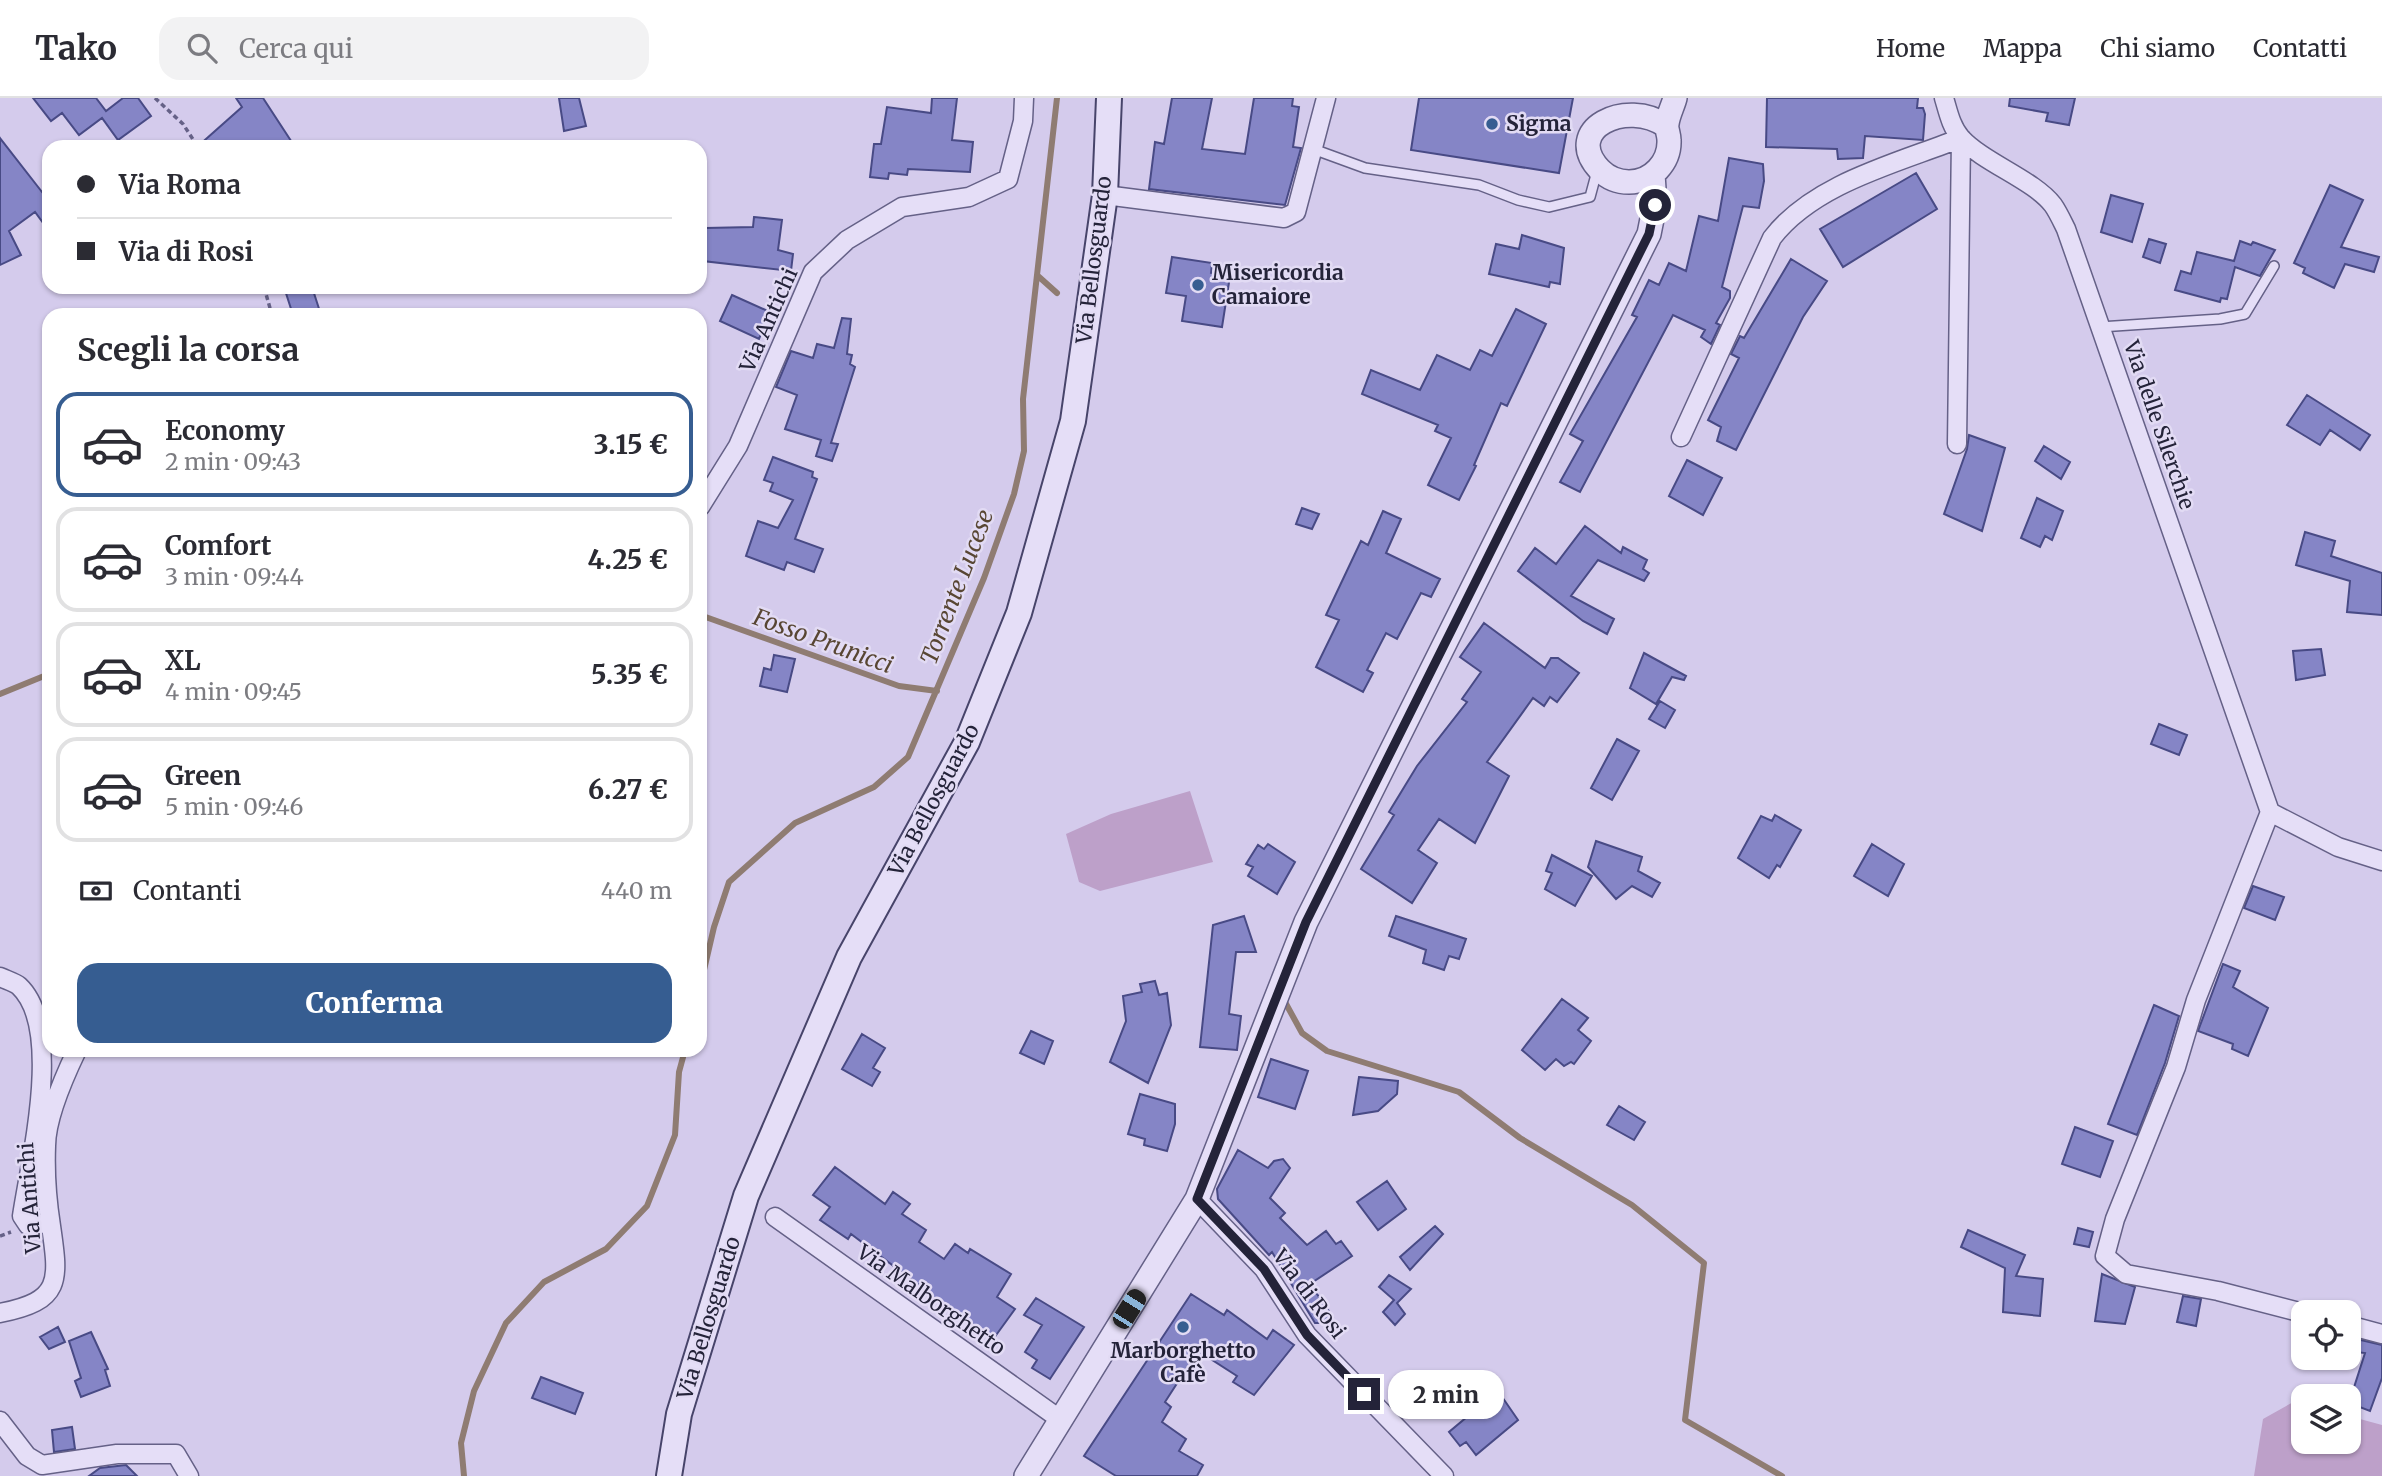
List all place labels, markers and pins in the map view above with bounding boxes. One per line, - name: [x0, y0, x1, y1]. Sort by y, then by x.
- place label: Sigma: [1506, 110, 1572, 137]
- marker: Sigma: [1484, 116, 1500, 132]
- place label: Misericordia Camaiore: [1212, 259, 1344, 310]
- marker: Misericordia Camaiore: [1190, 277, 1206, 293]
- marker: Marborghetto Cafè: [1175, 1319, 1191, 1335]
- place label: Marborghetto Cafè: [1110, 1337, 1256, 1388]

